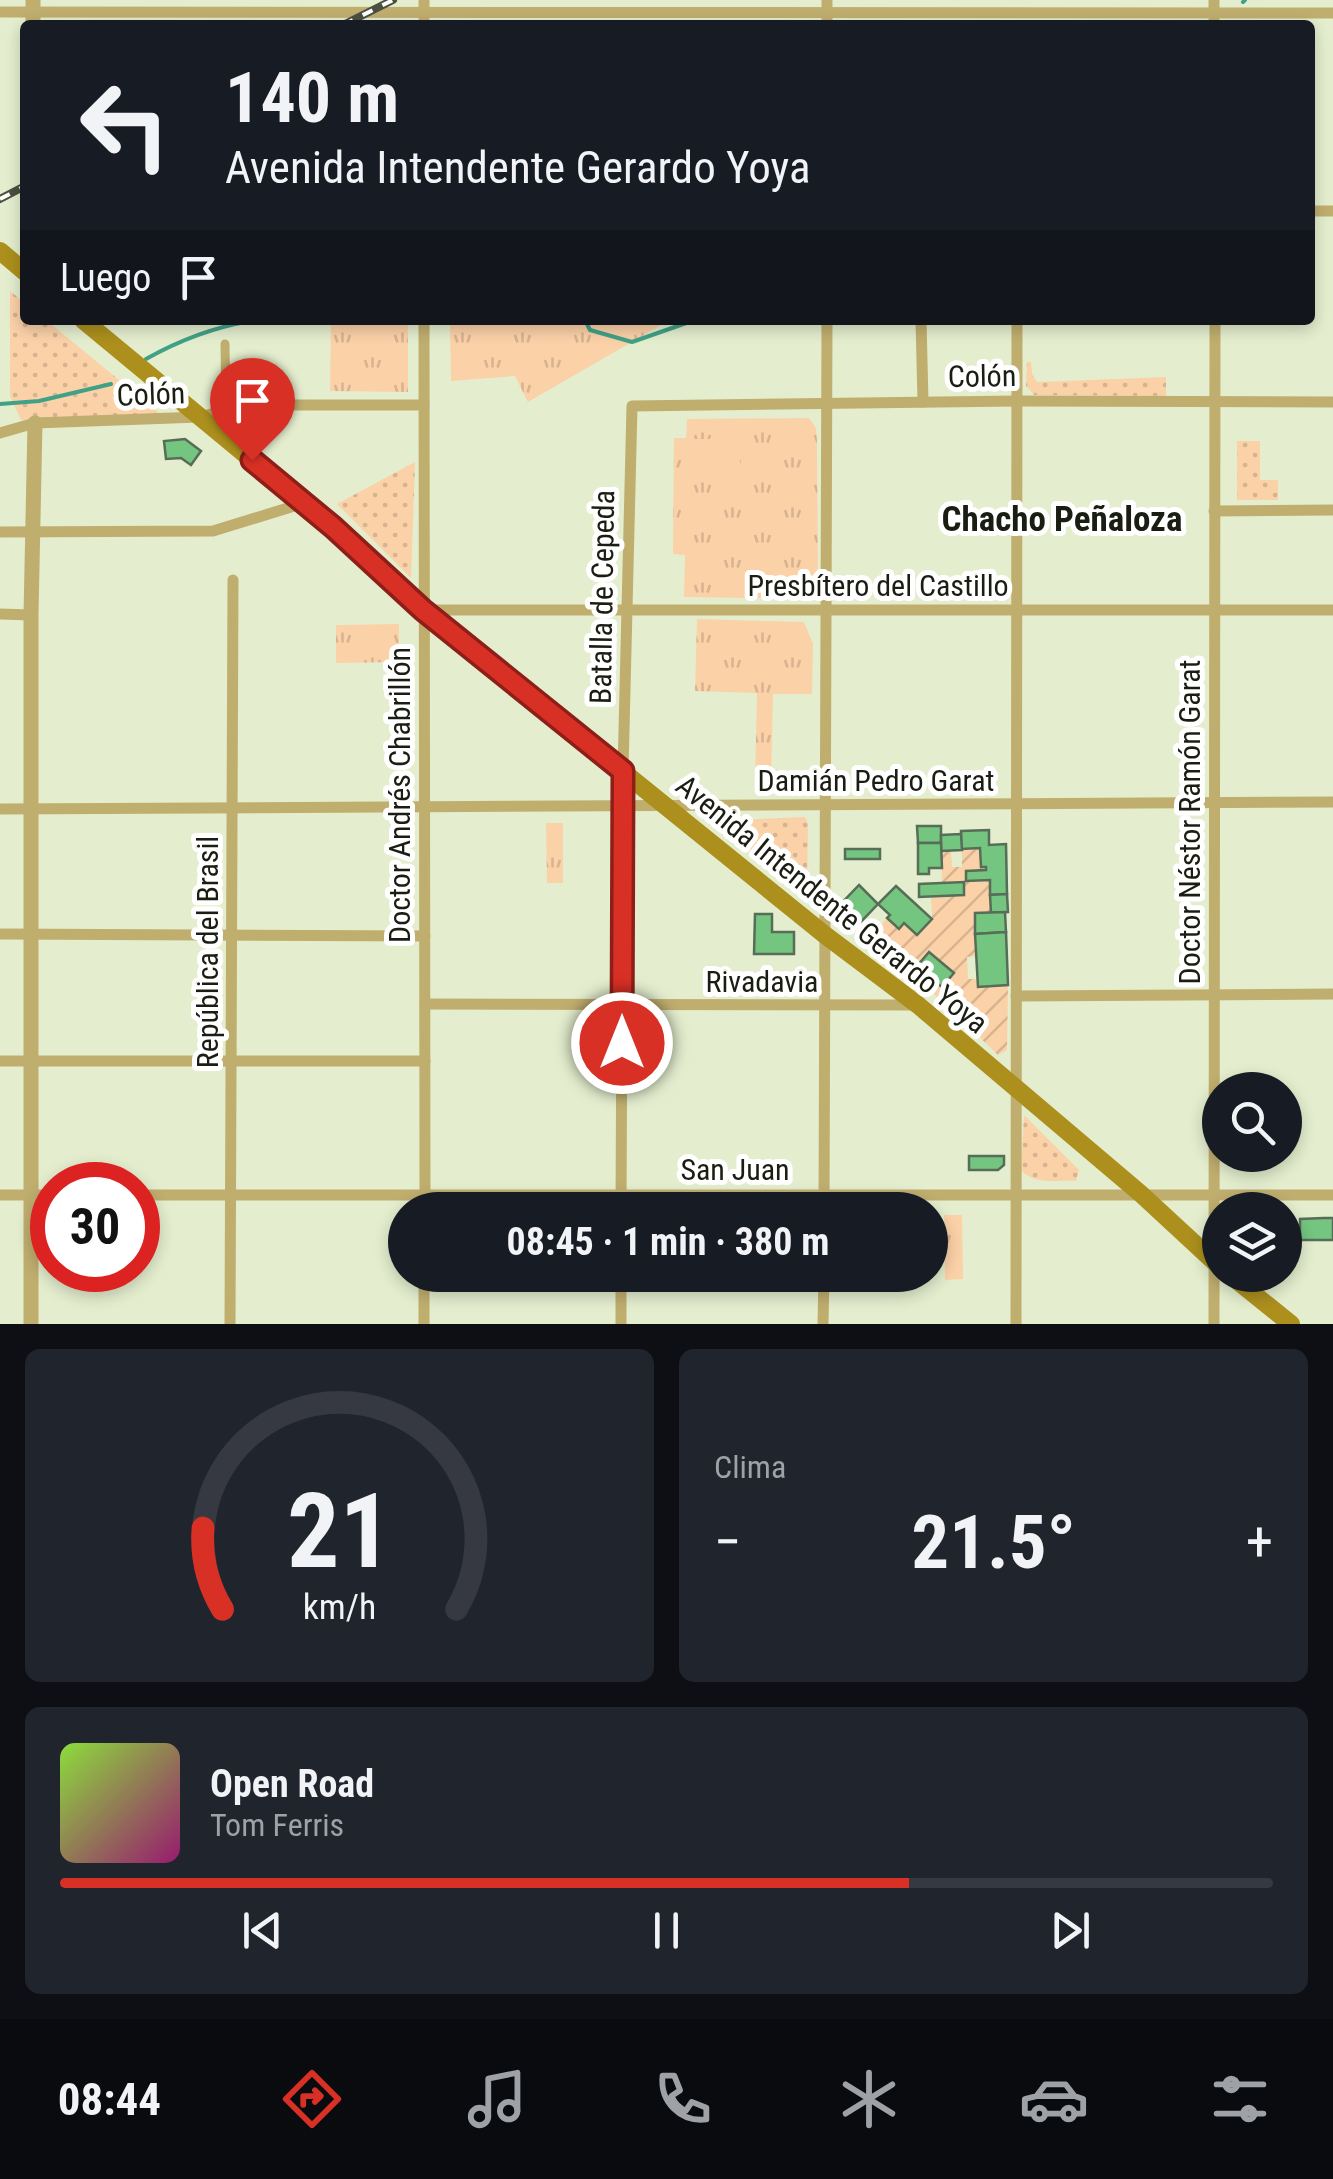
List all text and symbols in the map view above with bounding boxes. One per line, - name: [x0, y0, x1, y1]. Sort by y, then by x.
- text: 140 m: [225, 57, 399, 139]
- icon: left: [60, 60, 190, 190]
- text: Avenida Intendente Gerardo Yoya: [225, 141, 810, 194]
- icon: arrive: [171, 250, 226, 305]
- text: Luego: [60, 256, 151, 300]
- pin: [210, 358, 295, 461]
- street label: Colón: [947, 358, 1017, 394]
- icon: arrive: [225, 373, 280, 428]
- street label: Colón: [116, 375, 186, 413]
- street label: Batalla de Cepeda: [583, 490, 621, 704]
- district label: Chacho Peñaloza: [942, 499, 1182, 540]
- street label: Presbítero del Castillo: [747, 568, 1009, 603]
- street label: Doctor Andrés Chabrillón: [382, 647, 417, 943]
- street label: Doctor Néstor Ramón Garat: [1172, 660, 1207, 984]
- street label: Damián Pedro Garat: [758, 763, 994, 798]
- street label: Avenida Intendente Gerardo Yoya: [669, 768, 995, 1040]
- street label: República del Brasil: [190, 836, 225, 1068]
- street label: Rivadavia: [706, 964, 818, 999]
- position arrow: [570, 991, 674, 1095]
- map controls: [1202, 1072, 1302, 1292]
- button: search: [1202, 1072, 1302, 1172]
- street label: San Juan: [680, 1152, 790, 1187]
- speed limit sign: 30: [30, 1162, 160, 1292]
- button: layers: [1202, 1192, 1302, 1292]
- text: 08:45 · 1 min · 380 m: [507, 1220, 829, 1264]
- text: Clima: [714, 1448, 786, 1486]
- text: 21: [287, 1471, 392, 1592]
- text: 21.5°: [911, 1498, 1076, 1586]
- text: −: [714, 1510, 742, 1574]
- text: +: [1246, 1510, 1273, 1574]
- text: km/h: [303, 1586, 376, 1628]
- text: Open Road: [210, 1762, 374, 1806]
- text: Tom Ferris: [210, 1806, 344, 1844]
- icon: previous: [235, 1903, 290, 1958]
- icon: pause: [639, 1903, 694, 1958]
- icon: next: [1043, 1903, 1098, 1958]
- icon: directions: [277, 2064, 347, 2134]
- icon: music: [462, 2064, 532, 2134]
- icon: phone: [648, 2064, 718, 2134]
- icon: climate: [834, 2064, 904, 2134]
- icon: car: [1019, 2064, 1089, 2134]
- icon: filters: [1205, 2064, 1275, 2134]
- text: 08:44: [58, 2073, 161, 2126]

